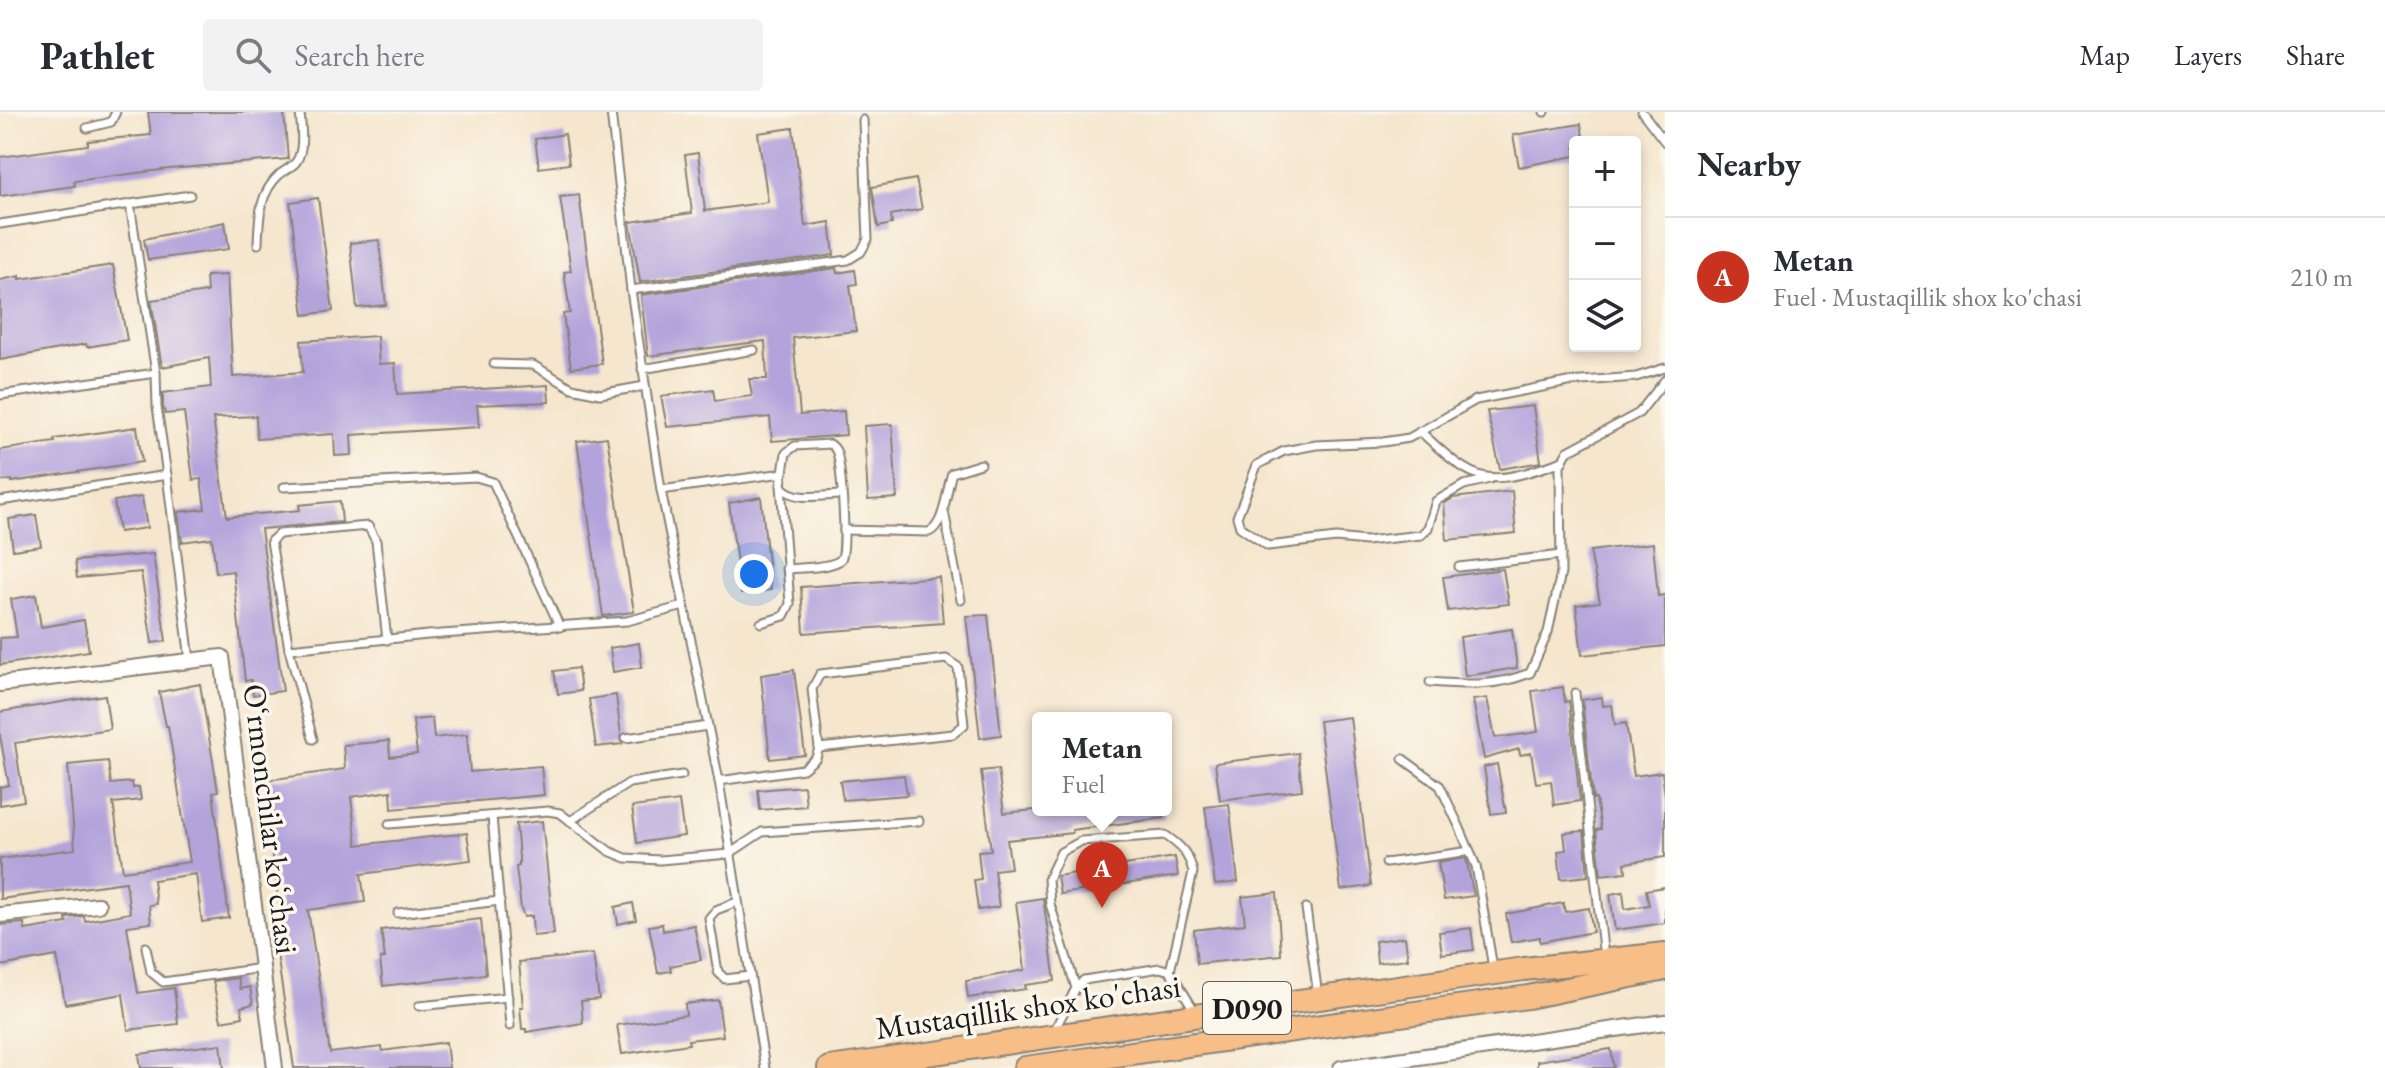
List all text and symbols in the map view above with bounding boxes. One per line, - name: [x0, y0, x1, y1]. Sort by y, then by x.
- search box: [203, 19, 763, 91]
- text: Pathlet: [40, 31, 155, 80]
- icon: search: [231, 33, 275, 77]
- text: Search here: [295, 36, 425, 75]
- text: Map: [2080, 37, 2130, 73]
- text: Layers: [2174, 37, 2242, 73]
- text: Share: [2286, 37, 2345, 73]
- map controls: [1569, 136, 1641, 352]
- button: +: [1569, 136, 1641, 208]
- text: Nearby: [1697, 142, 1801, 186]
- button: −: [1569, 208, 1641, 280]
- text: Metan: [1773, 241, 1854, 280]
- text: A: [1714, 260, 1732, 294]
- text: 210 m: [2290, 260, 2353, 294]
- button: layers: [1569, 280, 1641, 352]
- text: Fuel · Mustaqillik shox ko'chasi: [1773, 280, 2082, 314]
- your location: [734, 554, 774, 594]
- street label: Oʻrmonchilar koʻchasi: [234, 682, 308, 957]
- popup: [1032, 712, 1172, 816]
- text: Metan: [1062, 728, 1142, 767]
- text: Fuel: [1062, 767, 1105, 801]
- pin: A: [1076, 842, 1128, 908]
- street label: Mustaqillik shox ko'chasi: [873, 965, 1183, 1049]
- road number: D090: [1203, 982, 1291, 1034]

